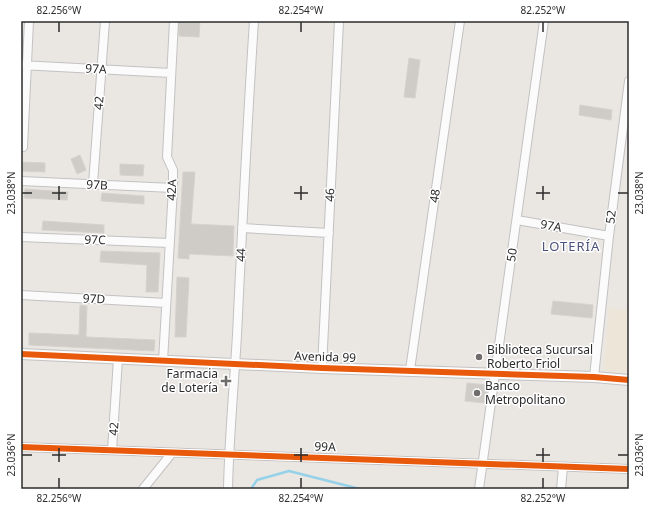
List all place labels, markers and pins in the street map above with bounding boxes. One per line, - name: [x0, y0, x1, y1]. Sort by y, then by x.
- place label: Biblioteca Sucursal Roberto Friol: [487, 341, 593, 372]
- marker: Biblioteca Sucursal Roberto Friol: [474, 352, 484, 362]
- place label: Farmacia de Lotería: [161, 365, 218, 396]
- marker: Farmacia de Lotería: [221, 376, 231, 386]
- place label: Banco Metropolitano: [485, 377, 566, 408]
- marker: Banco Metropolitano: [472, 388, 482, 398]

